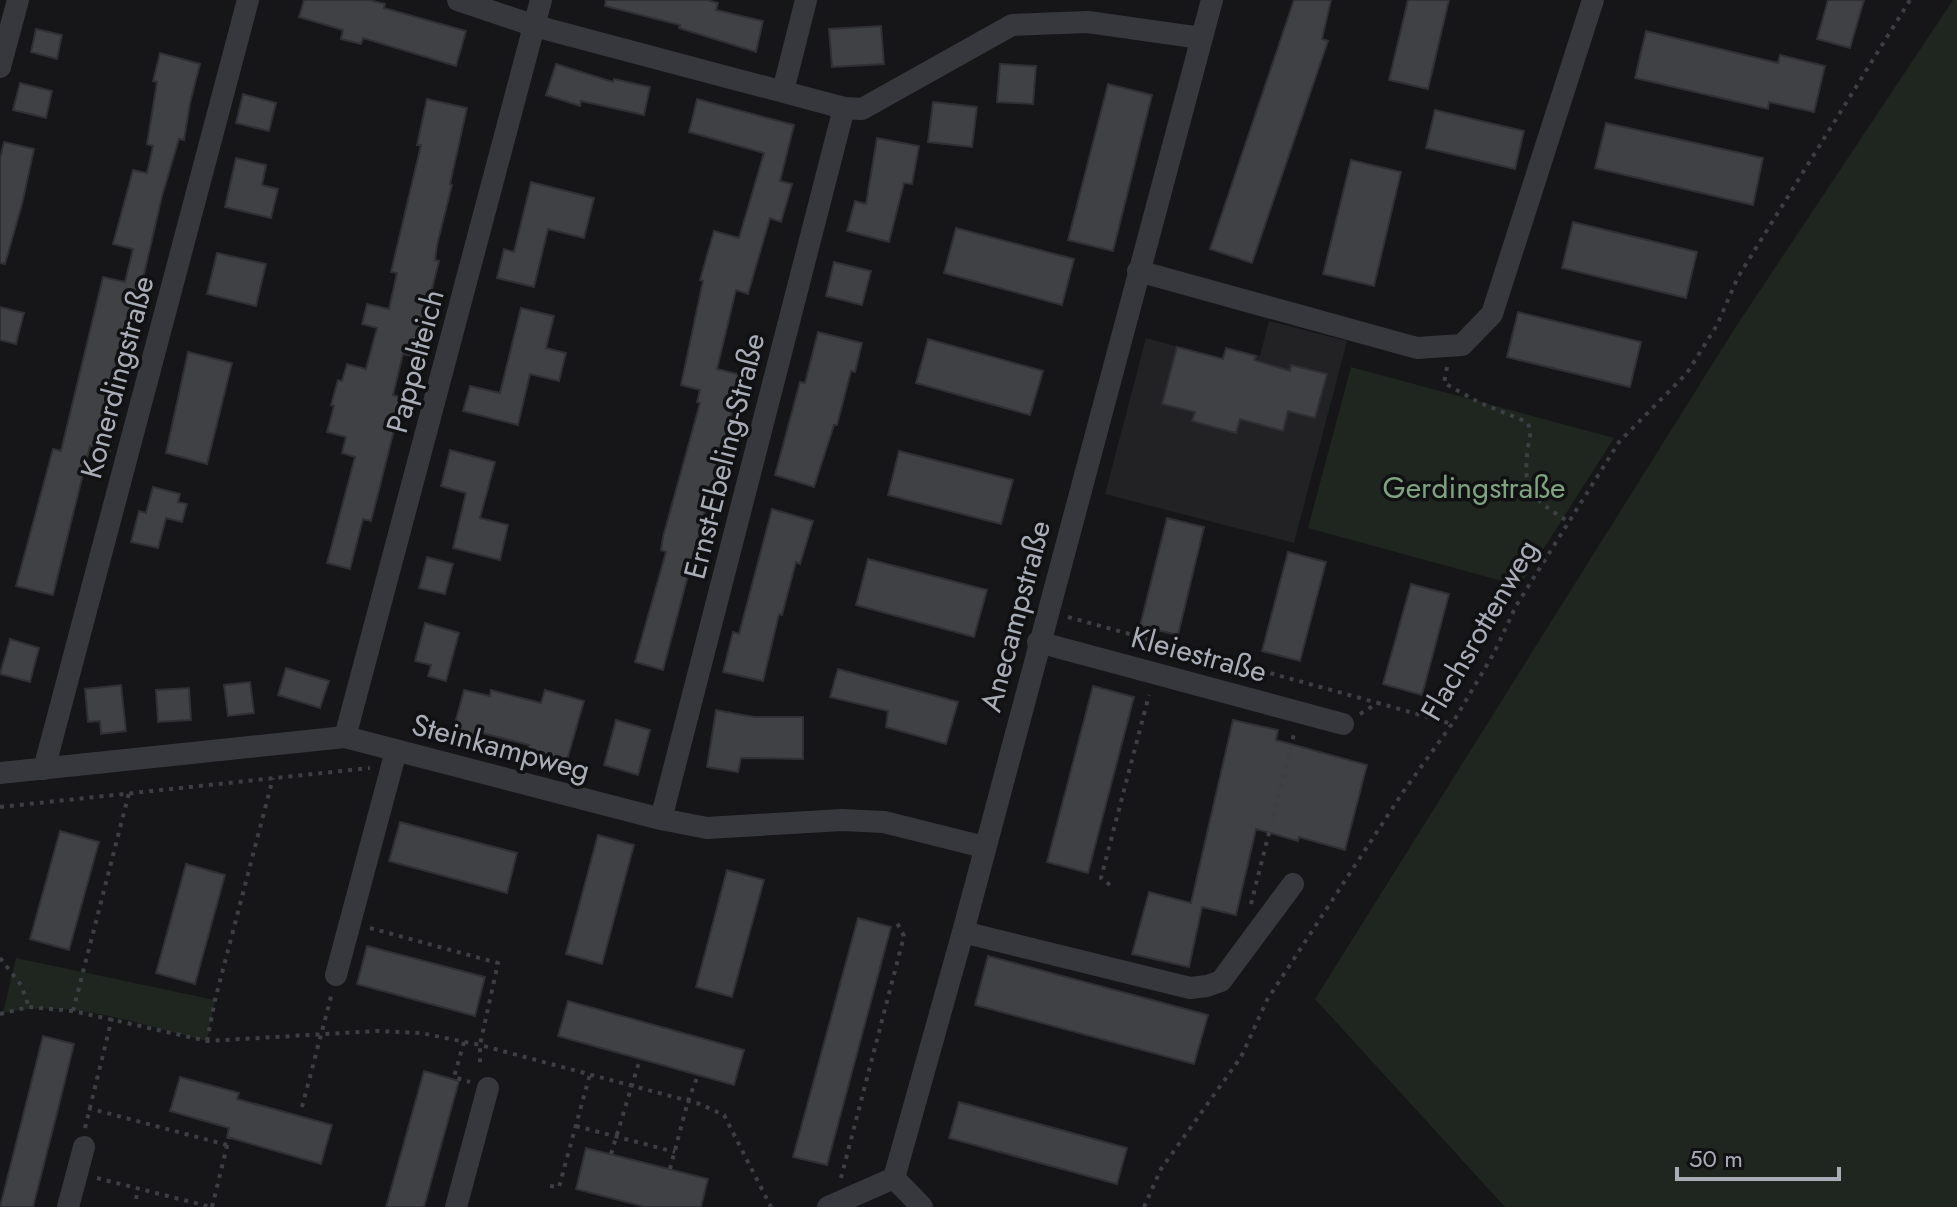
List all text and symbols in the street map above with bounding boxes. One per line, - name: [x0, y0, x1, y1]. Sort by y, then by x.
- street label: Konerdingstraße: [69, 271, 165, 483]
- street label: Pappelteich: [375, 284, 455, 438]
- street label: Ernst-Ebeling-Straße: [673, 329, 775, 583]
- park label: Gerdingstraße: [1382, 466, 1566, 509]
- street label: Anecampstraße: [969, 515, 1061, 717]
- street label: Flachsrottenweg: [1410, 531, 1548, 729]
- street label: Kleiestraße: [1126, 615, 1272, 693]
- street label: Steinkampweg: [407, 703, 595, 791]
- scale bar: [1677, 1131, 1839, 1181]
- text: 50 m: [1689, 1141, 1743, 1176]

